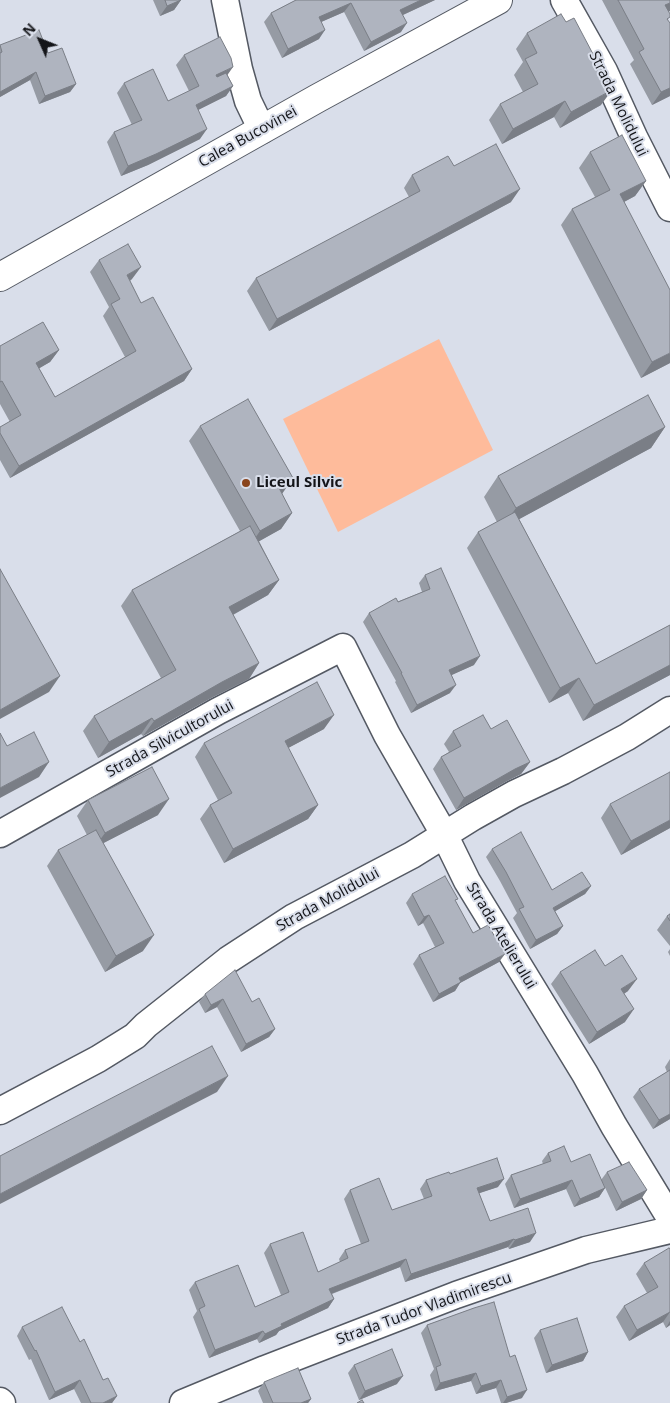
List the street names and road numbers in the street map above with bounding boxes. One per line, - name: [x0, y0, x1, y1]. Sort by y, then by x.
- street label: Strada Molidului: [585, 49, 651, 159]
- street label: Calea Bucovinei: [196, 102, 300, 172]
- street label: Strada Silvicultorului: [103, 696, 237, 782]
- street label: Strada Molidului: [273, 864, 383, 936]
- street label: Strada Atelierului: [462, 880, 540, 992]
- street label: Strada Tudor Vladimirescu: [334, 1269, 514, 1349]

